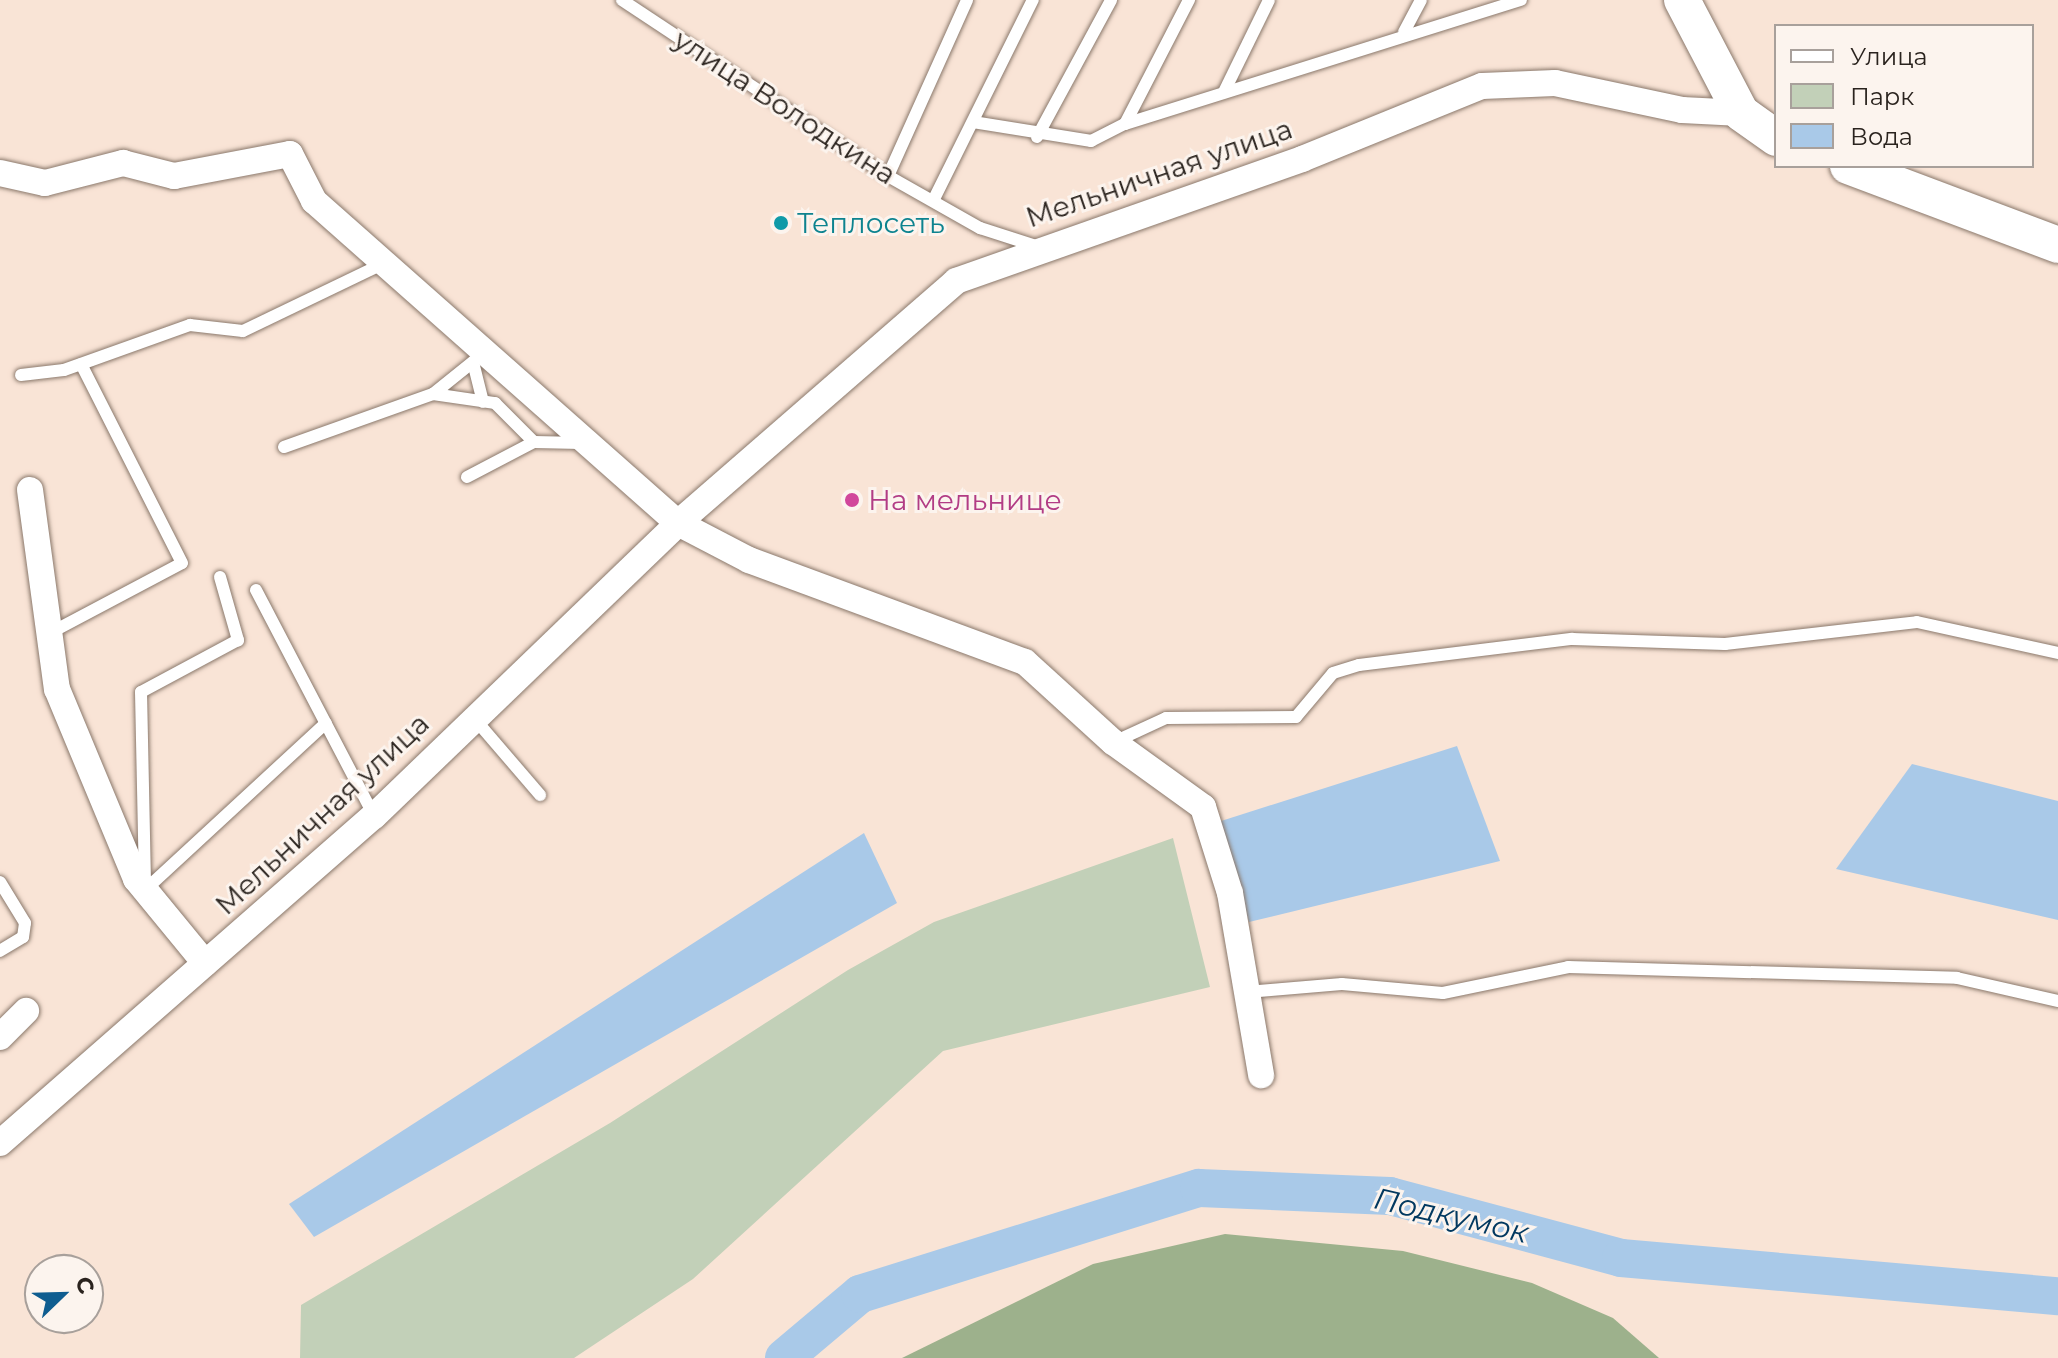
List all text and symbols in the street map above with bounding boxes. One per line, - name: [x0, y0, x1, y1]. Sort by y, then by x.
- street label: улица Володкина: [668, 23, 902, 191]
- legend: [1774, 24, 2034, 168]
- text: Улица: [1850, 42, 1928, 71]
- text: Парк: [1850, 82, 1914, 111]
- street label: Мельничная улица: [1021, 112, 1297, 234]
- text: Вода: [1850, 122, 1913, 151]
- place label: Теплосеть: [797, 206, 945, 240]
- marker: Теплосеть: [772, 214, 790, 232]
- place label: На мельнице: [868, 483, 1062, 517]
- marker: На мельнице: [843, 491, 861, 509]
- street label: Мельничная улица: [208, 706, 436, 922]
- water label: Подкумок: [1370, 1181, 1532, 1251]
- north arrow: [24, 1254, 104, 1334]
- text: С: [69, 1273, 100, 1298]

